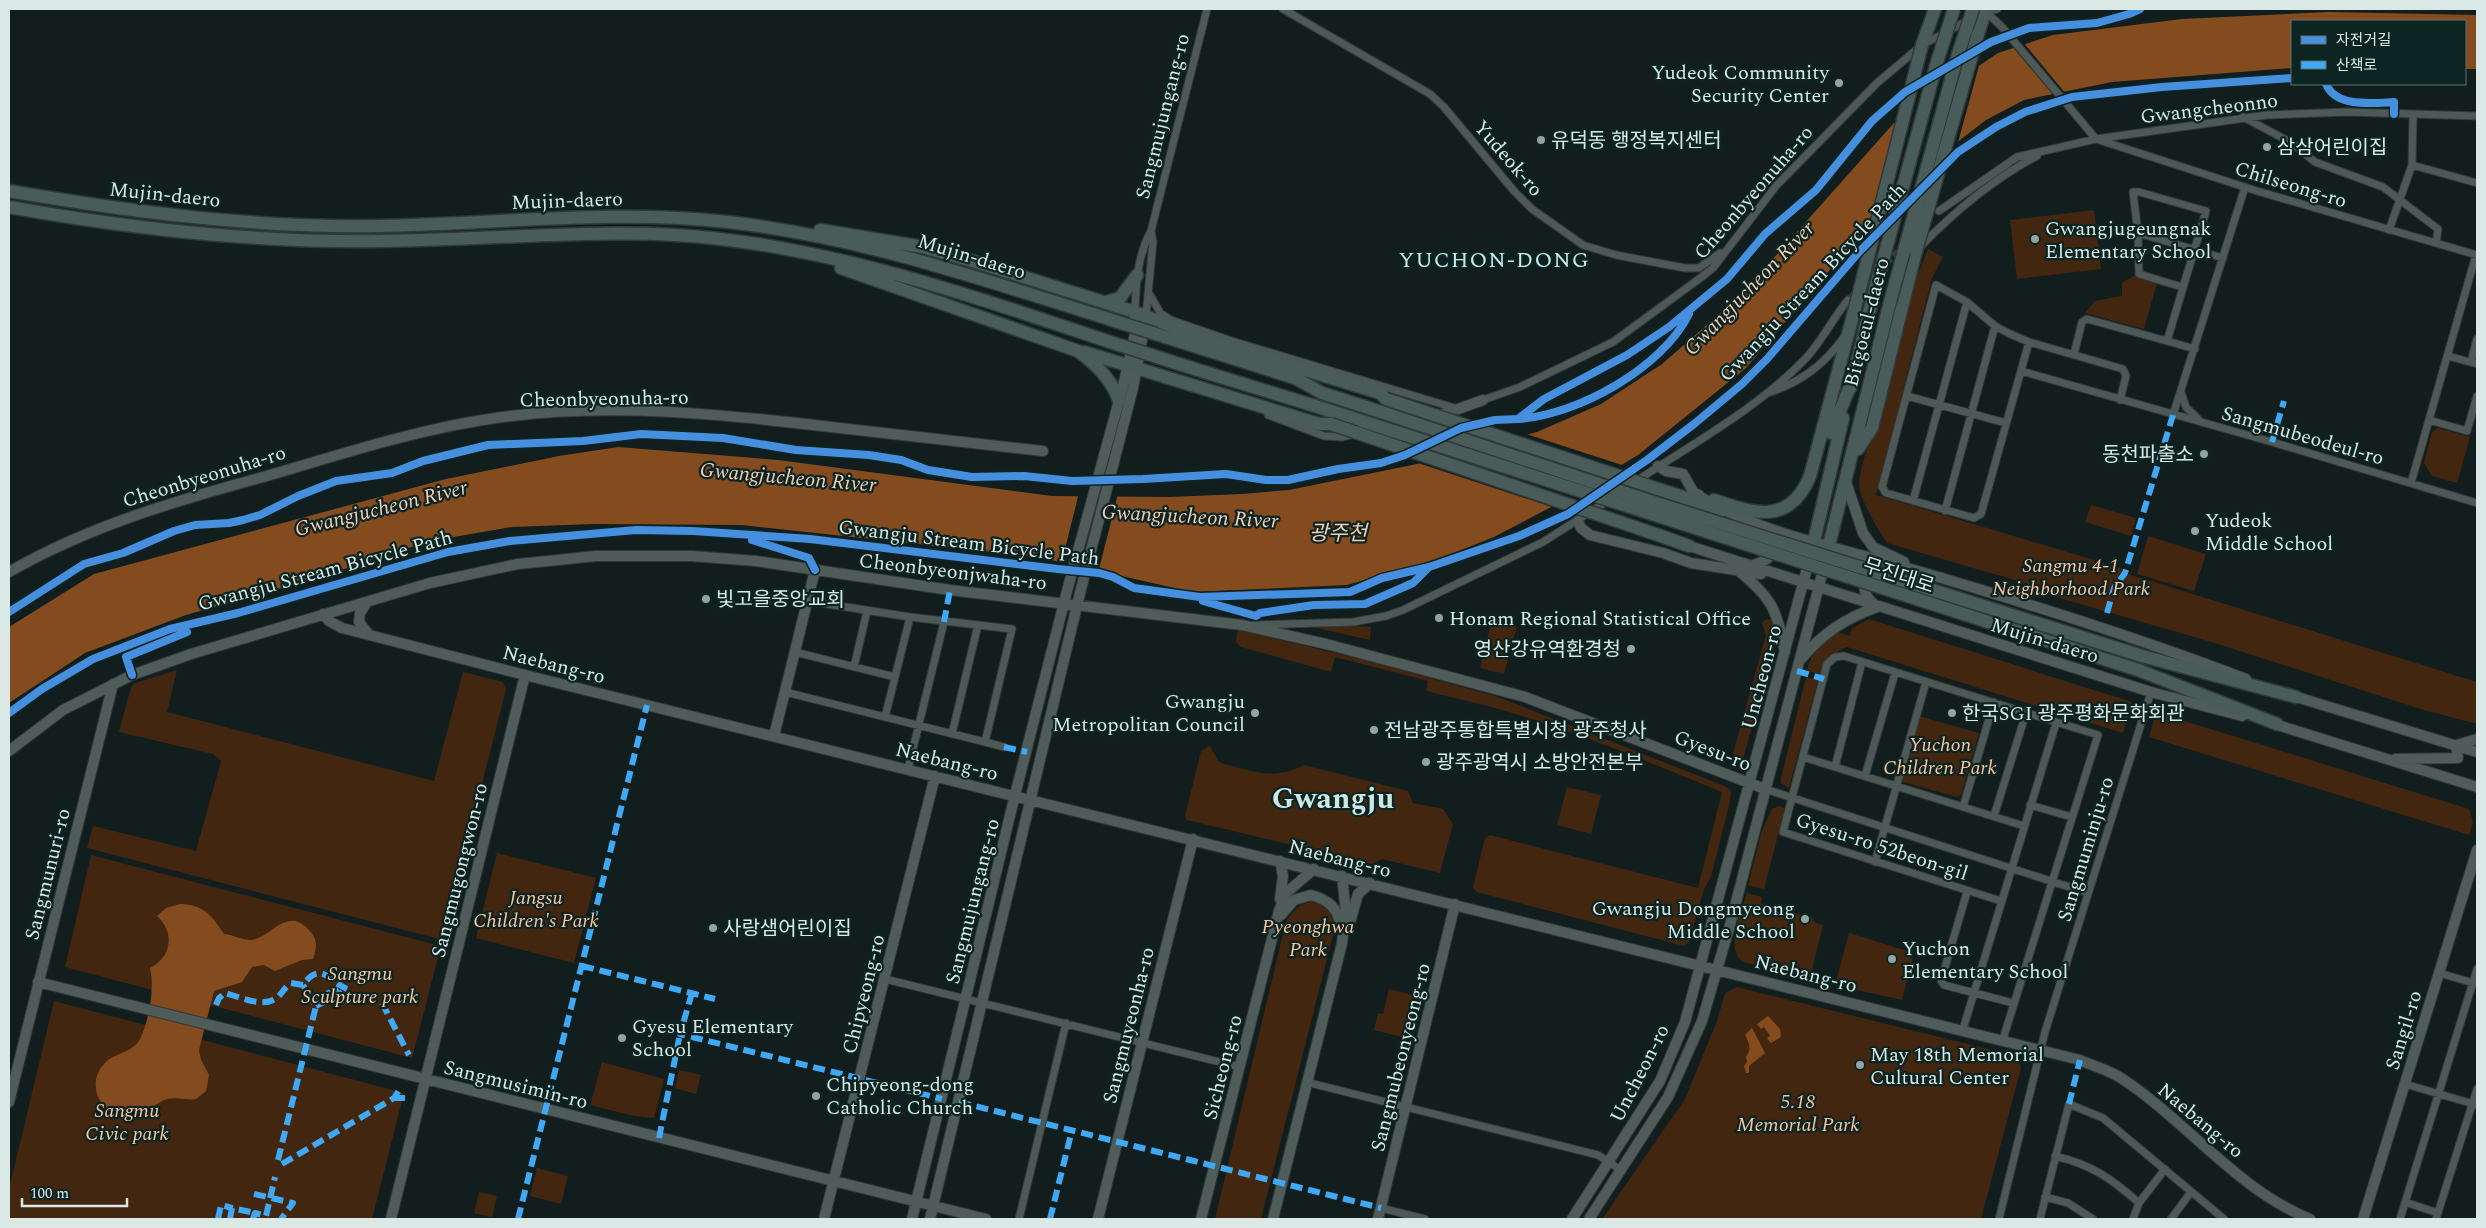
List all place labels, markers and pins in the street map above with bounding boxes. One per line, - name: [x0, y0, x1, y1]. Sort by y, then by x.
- place label: Yudeok Community Security Center: [1651, 58, 1830, 111]
- marker: Yudeok Community Security Center: [1833, 77, 1845, 89]
- place label: 유덕동 행정복지센터: [1551, 126, 1722, 156]
- place label: 삼삼어린이집: [2277, 133, 2387, 163]
- marker: 유덕동 행정복지센터: [1535, 134, 1547, 146]
- marker: 삼삼어린이집: [2261, 141, 2273, 153]
- place label: Gwangjugeungnak Elementary School: [2045, 214, 2211, 267]
- marker: Gwangjugeungnak Elementary School: [2029, 233, 2041, 245]
- place label: 동천파출소: [2102, 440, 2194, 470]
- marker: 동천파출소: [2198, 448, 2210, 460]
- place label: Yudeok Middle School: [2205, 506, 2333, 559]
- marker: Yudeok Middle School: [2189, 525, 2201, 537]
- place label: 빛고을중앙교회: [716, 585, 845, 615]
- marker: 빛고을중앙교회: [700, 593, 712, 605]
- place label: Honam Regional Statistical Office: [1449, 604, 1751, 634]
- marker: Honam Regional Statistical Office: [1433, 612, 1445, 624]
- place label: 영산강유역환경청: [1474, 635, 1621, 665]
- marker: 영산강유역환경청: [1625, 643, 1637, 655]
- place label: Gwangju Metropolitan Council: [1052, 687, 1245, 740]
- place label: 한국SGI 광주평화문화회관: [1962, 699, 2185, 729]
- marker: Gwangju Metropolitan Council: [1249, 707, 1261, 719]
- marker: 한국SGI 광주평화문화회관: [1946, 707, 1958, 719]
- place label: 전남광주통합특별시청 광주청사: [1384, 716, 1647, 746]
- marker: 전남광주통합특별시청 광주청사: [1368, 724, 1380, 736]
- place label: 광주광역시 소방안전본부: [1436, 748, 1643, 778]
- marker: 광주광역시 소방안전본부: [1420, 756, 1432, 768]
- place label: Gwangju Dongmyeong Middle School: [1592, 894, 1795, 947]
- marker: Gwangju Dongmyeong Middle School: [1799, 913, 1811, 925]
- place label: 사랑샘어린이집: [723, 914, 852, 944]
- marker: 사랑샘어린이집: [707, 922, 719, 934]
- place label: Yuchon Elementary School: [1902, 934, 2068, 987]
- marker: Yuchon Elementary School: [1886, 953, 1898, 965]
- place label: Gyesu Elementary School: [632, 1012, 794, 1065]
- marker: Gyesu Elementary School: [616, 1032, 628, 1044]
- place label: May 18th Memorial Cultural Center: [1870, 1040, 2044, 1093]
- marker: May 18th Memorial Cultural Center: [1854, 1059, 1866, 1071]
- place label: Chipyeong-dong Catholic Church: [826, 1070, 974, 1123]
- marker: Chipyeong-dong Catholic Church: [810, 1090, 822, 1102]

